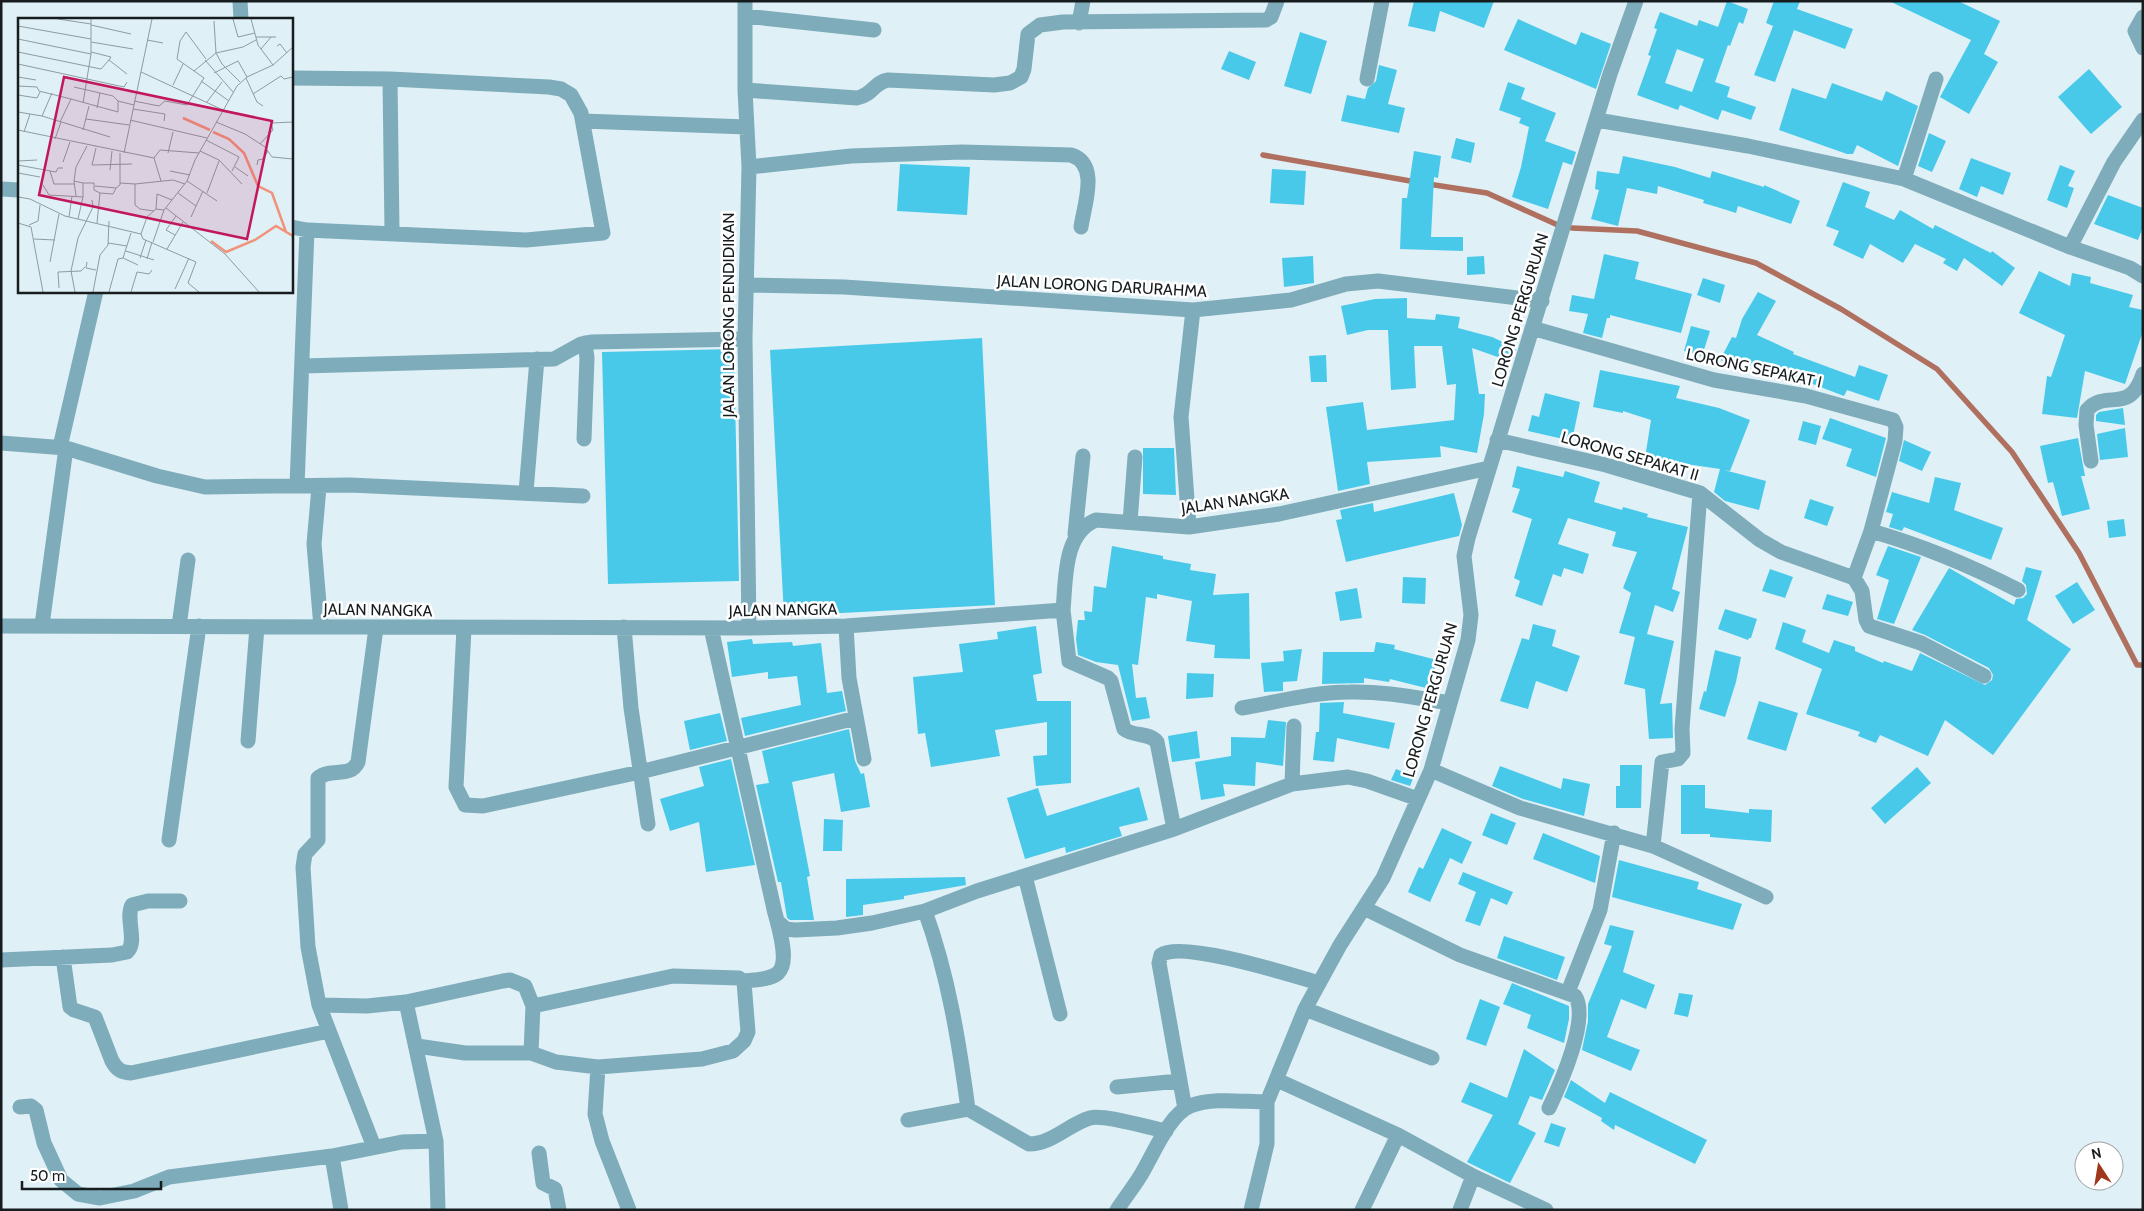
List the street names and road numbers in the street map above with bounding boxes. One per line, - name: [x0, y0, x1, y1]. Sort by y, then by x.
- street label: JALAN LORONG PENDIDIKAN: [719, 212, 738, 419]
- street label: LORONG PERGURUAN: [1488, 231, 1552, 389]
- street label: JALAN LORONG DARURAHMA: [995, 271, 1208, 301]
- street label: LORONG SEPAKAT I: [1684, 344, 1824, 392]
- street label: LORONG SEPAKAT II: [1559, 427, 1701, 485]
- street label: JALAN NANGKA: [1179, 484, 1290, 518]
- street label: JALAN NANGKA: [322, 600, 433, 620]
- street label: JALAN NANGKA: [727, 600, 838, 620]
- street label: LORONG PERGURUAN: [1399, 621, 1461, 779]

